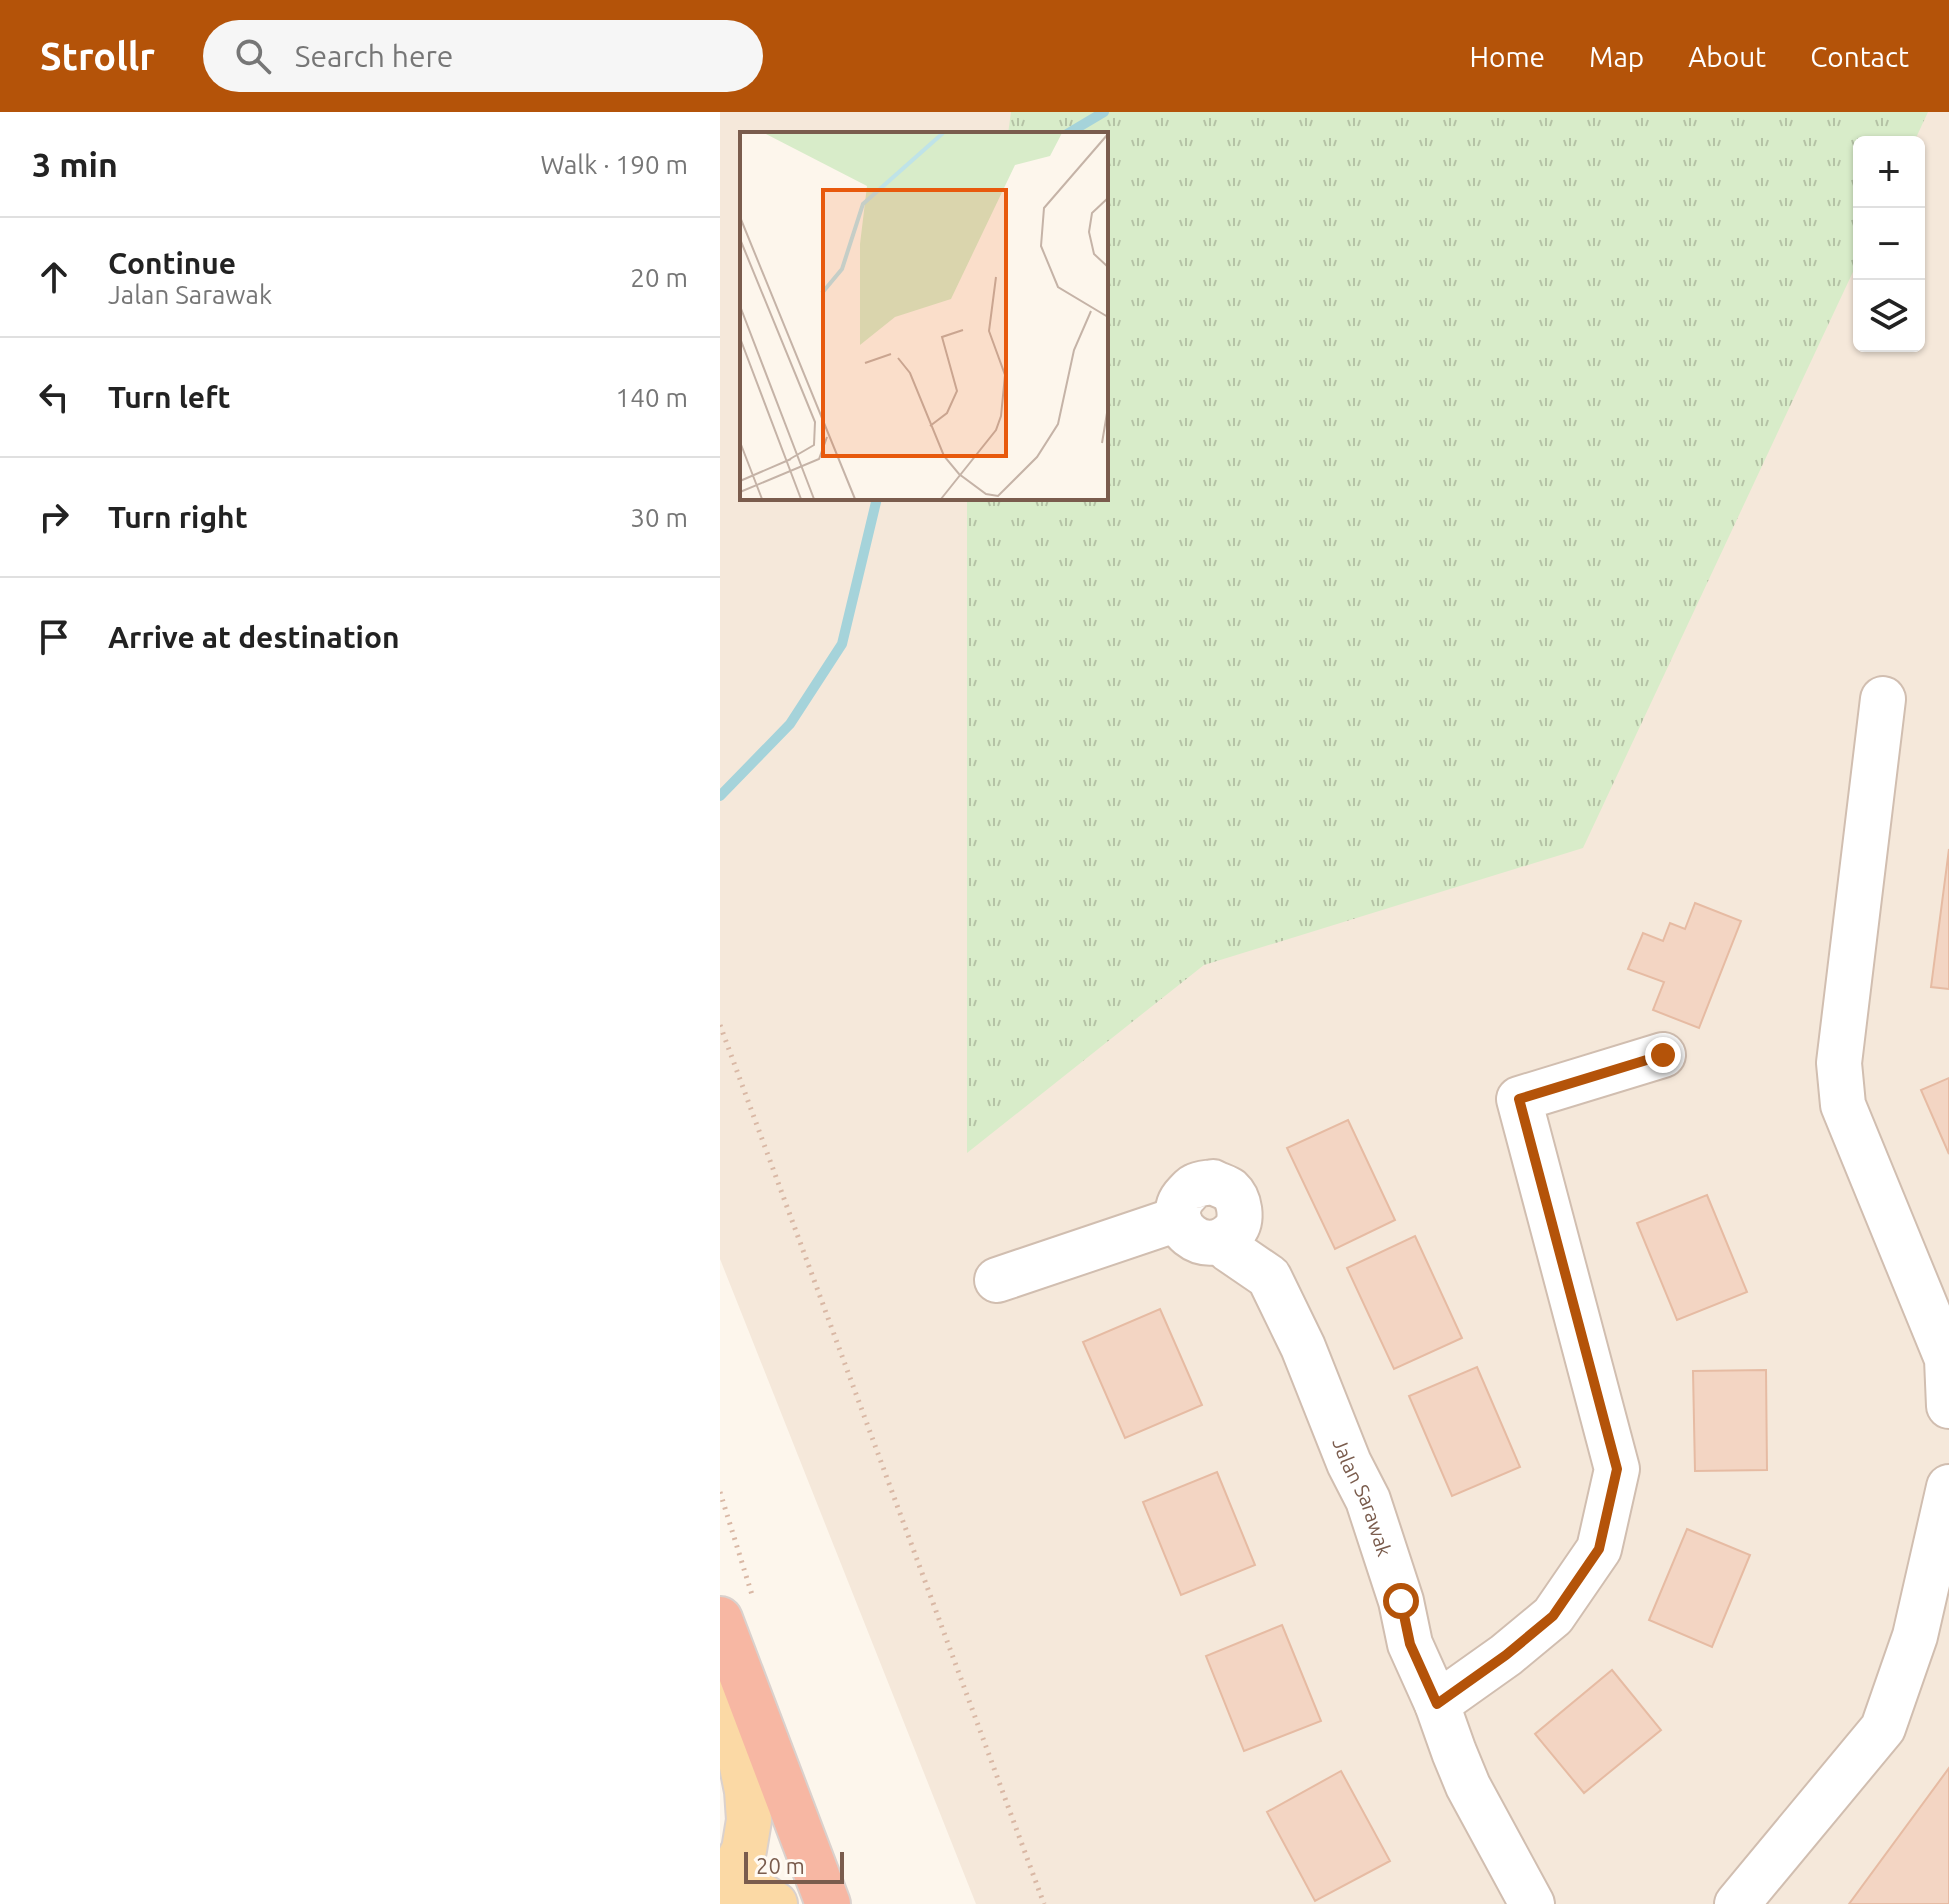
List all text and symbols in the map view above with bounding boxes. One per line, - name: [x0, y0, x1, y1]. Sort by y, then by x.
- search box: [203, 20, 763, 92]
- icon: search: [231, 34, 275, 78]
- text: Strollr: [40, 35, 155, 77]
- text: Search here: [295, 39, 453, 73]
- text: Home: [1470, 41, 1545, 72]
- text: Map: [1589, 41, 1644, 72]
- text: About: [1688, 41, 1766, 72]
- text: Contact: [1810, 41, 1909, 72]
- inset map: [740, 132, 1108, 500]
- map controls: [1853, 136, 1925, 352]
- button: +: [1853, 136, 1925, 208]
- text: 3 min: [32, 145, 118, 183]
- text: Walk · 190 m: [540, 150, 688, 179]
- button: −: [1853, 208, 1925, 280]
- text: Continue: [108, 246, 236, 280]
- icon: ahead: [32, 255, 76, 299]
- text: 20 m: [630, 263, 688, 292]
- text: Jalan Sarawak: [108, 280, 272, 309]
- button: layers: [1853, 280, 1925, 352]
- icon: left: [32, 375, 76, 419]
- text: Turn left: [108, 380, 230, 414]
- text: 140 m: [616, 383, 688, 412]
- icon: right: [32, 495, 76, 539]
- text: Turn right: [108, 500, 248, 534]
- text: 30 m: [630, 503, 688, 532]
- icon: arrive: [32, 615, 76, 659]
- text: Arrive at destination: [108, 620, 400, 654]
- route end: [1645, 1037, 1681, 1073]
- street label: Jalan Sarawak: [1329, 1434, 1397, 1559]
- route start: [1383, 1583, 1419, 1619]
- scale bar: [744, 1848, 844, 1884]
- text: 20 m: [756, 1853, 805, 1878]

